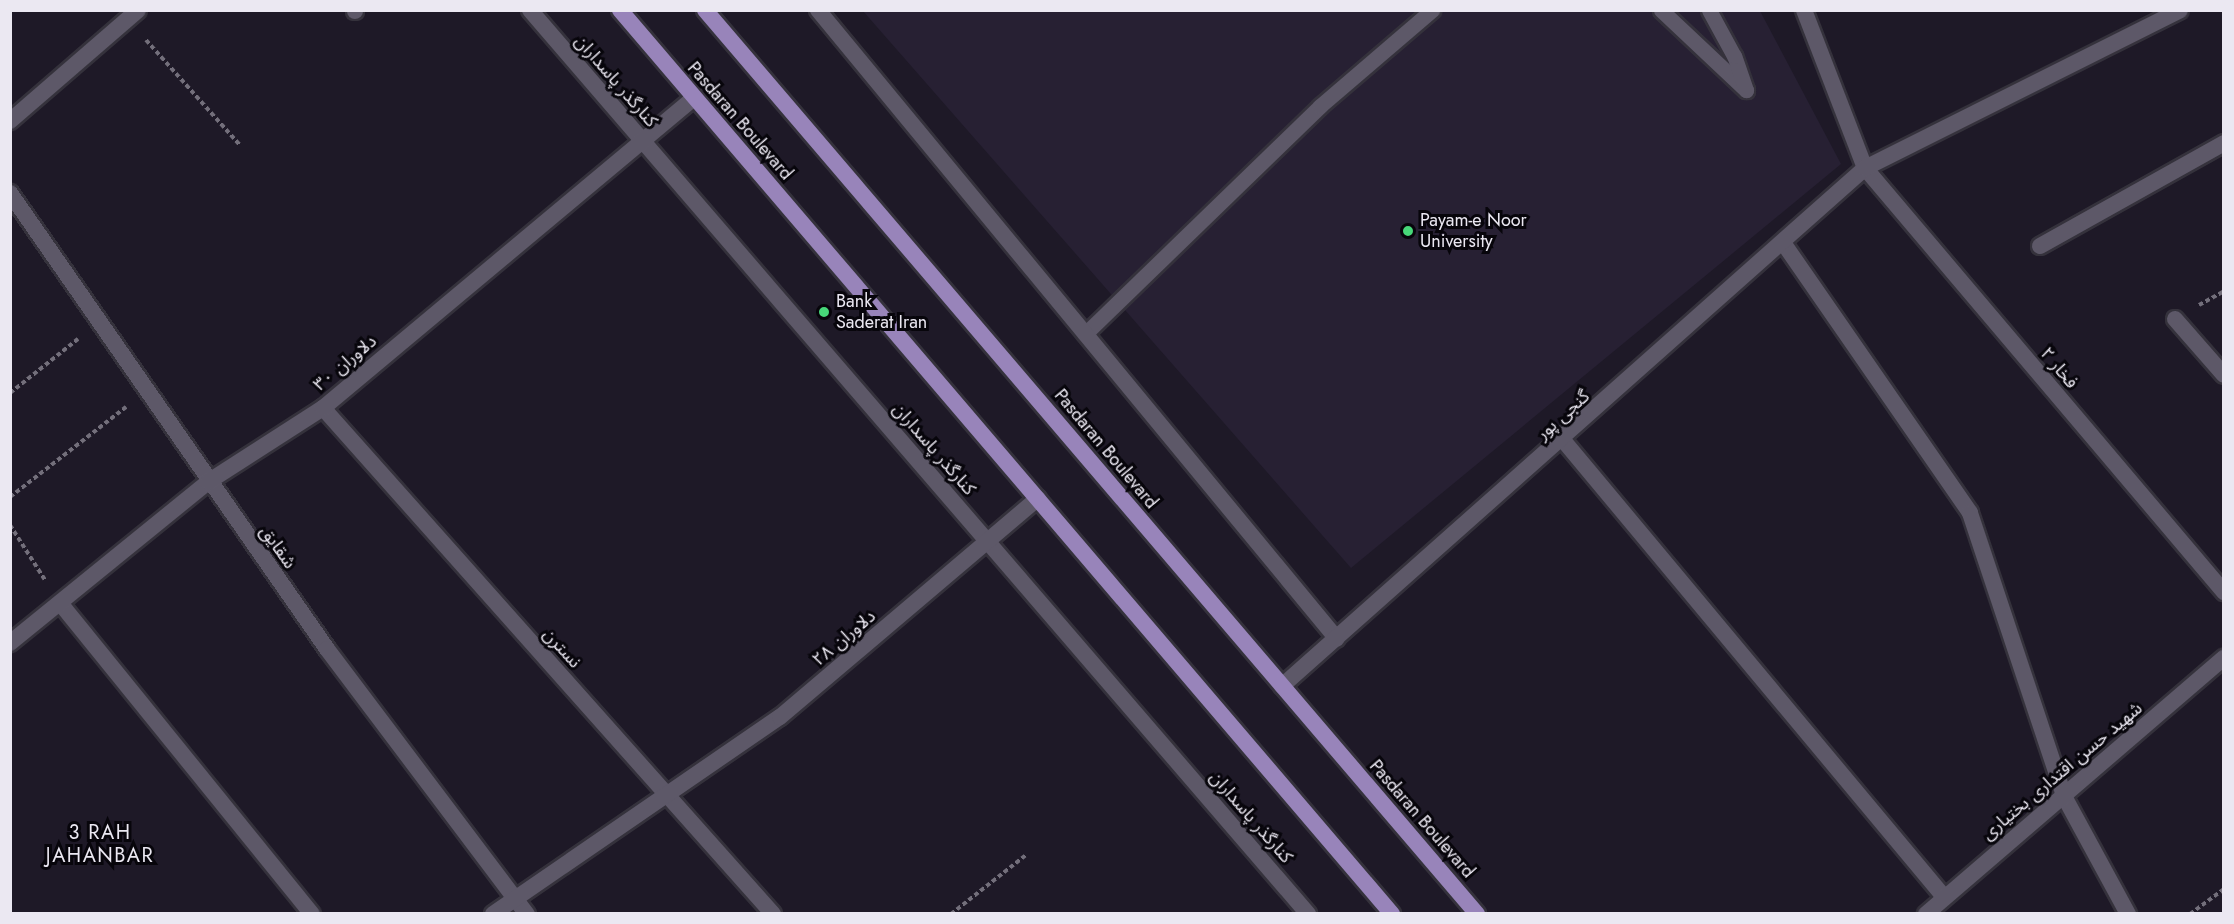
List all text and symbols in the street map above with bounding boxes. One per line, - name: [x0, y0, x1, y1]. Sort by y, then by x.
- street label: کنارگذر پاسداران: [570, 30, 662, 132]
- street label: Pasdaran Boulevard: [683, 58, 797, 184]
- place label: Payam-e Noor University: [1420, 210, 1527, 252]
- marker: Payam-e Noor University: [1401, 224, 1415, 238]
- place label: Bank Saderat Iran: [836, 291, 927, 334]
- marker: Bank Saderat Iran: [817, 305, 831, 319]
- street label: دلاوران ۳۰: [309, 330, 381, 396]
- street label: فخار ۲: [2036, 343, 2082, 393]
- street label: Pasdaran Boulevard: [1050, 385, 1162, 513]
- street label: گنجی پور: [1532, 385, 1594, 445]
- street label: کنارگذر پاسداران: [888, 398, 980, 500]
- street label: شقایق: [255, 521, 301, 573]
- street label: دلاوران ۲۸: [808, 605, 880, 671]
- street label: نسترن: [538, 624, 586, 672]
- street label: شهید حسن اقتداری بختیاری: [1977, 697, 2147, 845]
- street label: Pasdaran Boulevard: [1365, 756, 1479, 882]
- street label: کنارگذر پاسداران: [1205, 766, 1297, 868]
- district label: 3 RAH JAHANBAR: [46, 820, 154, 867]

